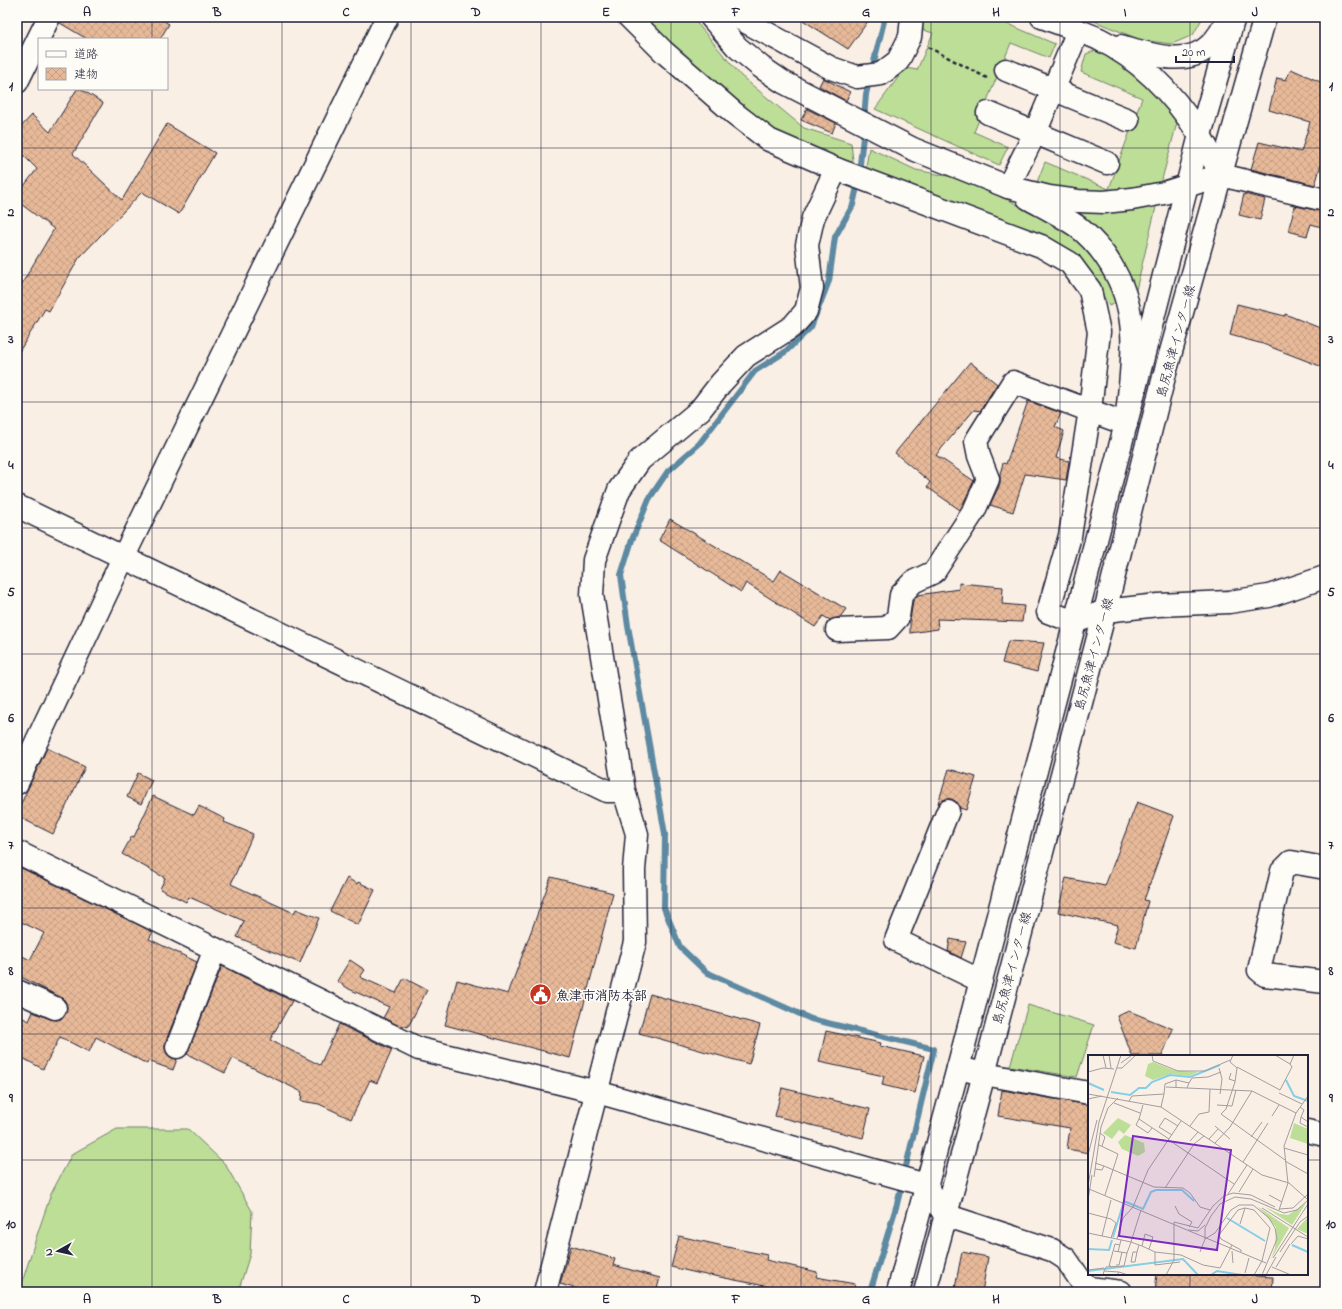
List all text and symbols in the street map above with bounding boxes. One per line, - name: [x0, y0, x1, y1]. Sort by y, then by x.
- text: A: [83, 3, 91, 22]
- text: B: [212, 3, 222, 22]
- text: C: [342, 3, 350, 22]
- text: D: [470, 3, 481, 22]
- text: E: [602, 3, 610, 22]
- text: F: [731, 3, 741, 22]
- text: G: [862, 3, 870, 22]
- text: H: [992, 3, 1000, 22]
- text: I: [1123, 3, 1127, 22]
- text: J: [1252, 3, 1258, 22]
- legend: [38, 38, 168, 90]
- scale bar: [1176, 38, 1234, 64]
- text: 20 m: [1182, 44, 1205, 62]
- text: 道路: [74, 46, 98, 64]
- text: 建物: [74, 66, 98, 84]
- text: 1: [9, 77, 14, 96]
- text: 1: [1329, 77, 1334, 96]
- text: 2: [7, 203, 15, 222]
- text: 2: [1327, 203, 1335, 222]
- street label: 島尻魚津インター線: [1152, 282, 1201, 400]
- text: 3: [7, 330, 14, 349]
- text: 3: [1327, 330, 1334, 349]
- text: 4: [7, 456, 14, 475]
- text: 4: [1327, 456, 1334, 475]
- text: 5: [7, 583, 15, 602]
- text: 5: [1327, 583, 1335, 602]
- street label: 島尻魚津インター線: [1070, 595, 1119, 713]
- text: 6: [7, 709, 14, 728]
- text: 6: [1327, 709, 1334, 728]
- text: 7: [8, 836, 14, 855]
- text: 7: [1328, 836, 1334, 855]
- street label: 島尻魚津インター線: [988, 909, 1037, 1027]
- text: 8: [8, 962, 14, 981]
- text: 8: [1328, 962, 1334, 981]
- public building icon: 魚津市消防本部: [528, 982, 554, 1008]
- place label: 魚津市消防本部: [556, 987, 647, 1006]
- inset map: [1088, 1055, 1308, 1275]
- text: 9: [8, 1089, 14, 1108]
- text: 9: [1328, 1089, 1334, 1108]
- text: 10: [6, 1215, 16, 1234]
- text: 10: [1326, 1215, 1336, 1234]
- north arrow: [38, 1231, 78, 1271]
- text: N: [41, 1247, 58, 1257]
- text: A: [83, 1290, 91, 1309]
- text: B: [212, 1290, 222, 1309]
- text: C: [342, 1290, 350, 1309]
- text: D: [470, 1290, 481, 1309]
- text: E: [602, 1290, 610, 1309]
- text: F: [731, 1290, 741, 1309]
- text: G: [862, 1290, 870, 1309]
- text: H: [992, 1290, 1000, 1309]
- text: I: [1123, 1290, 1127, 1309]
- text: J: [1252, 1290, 1258, 1309]

